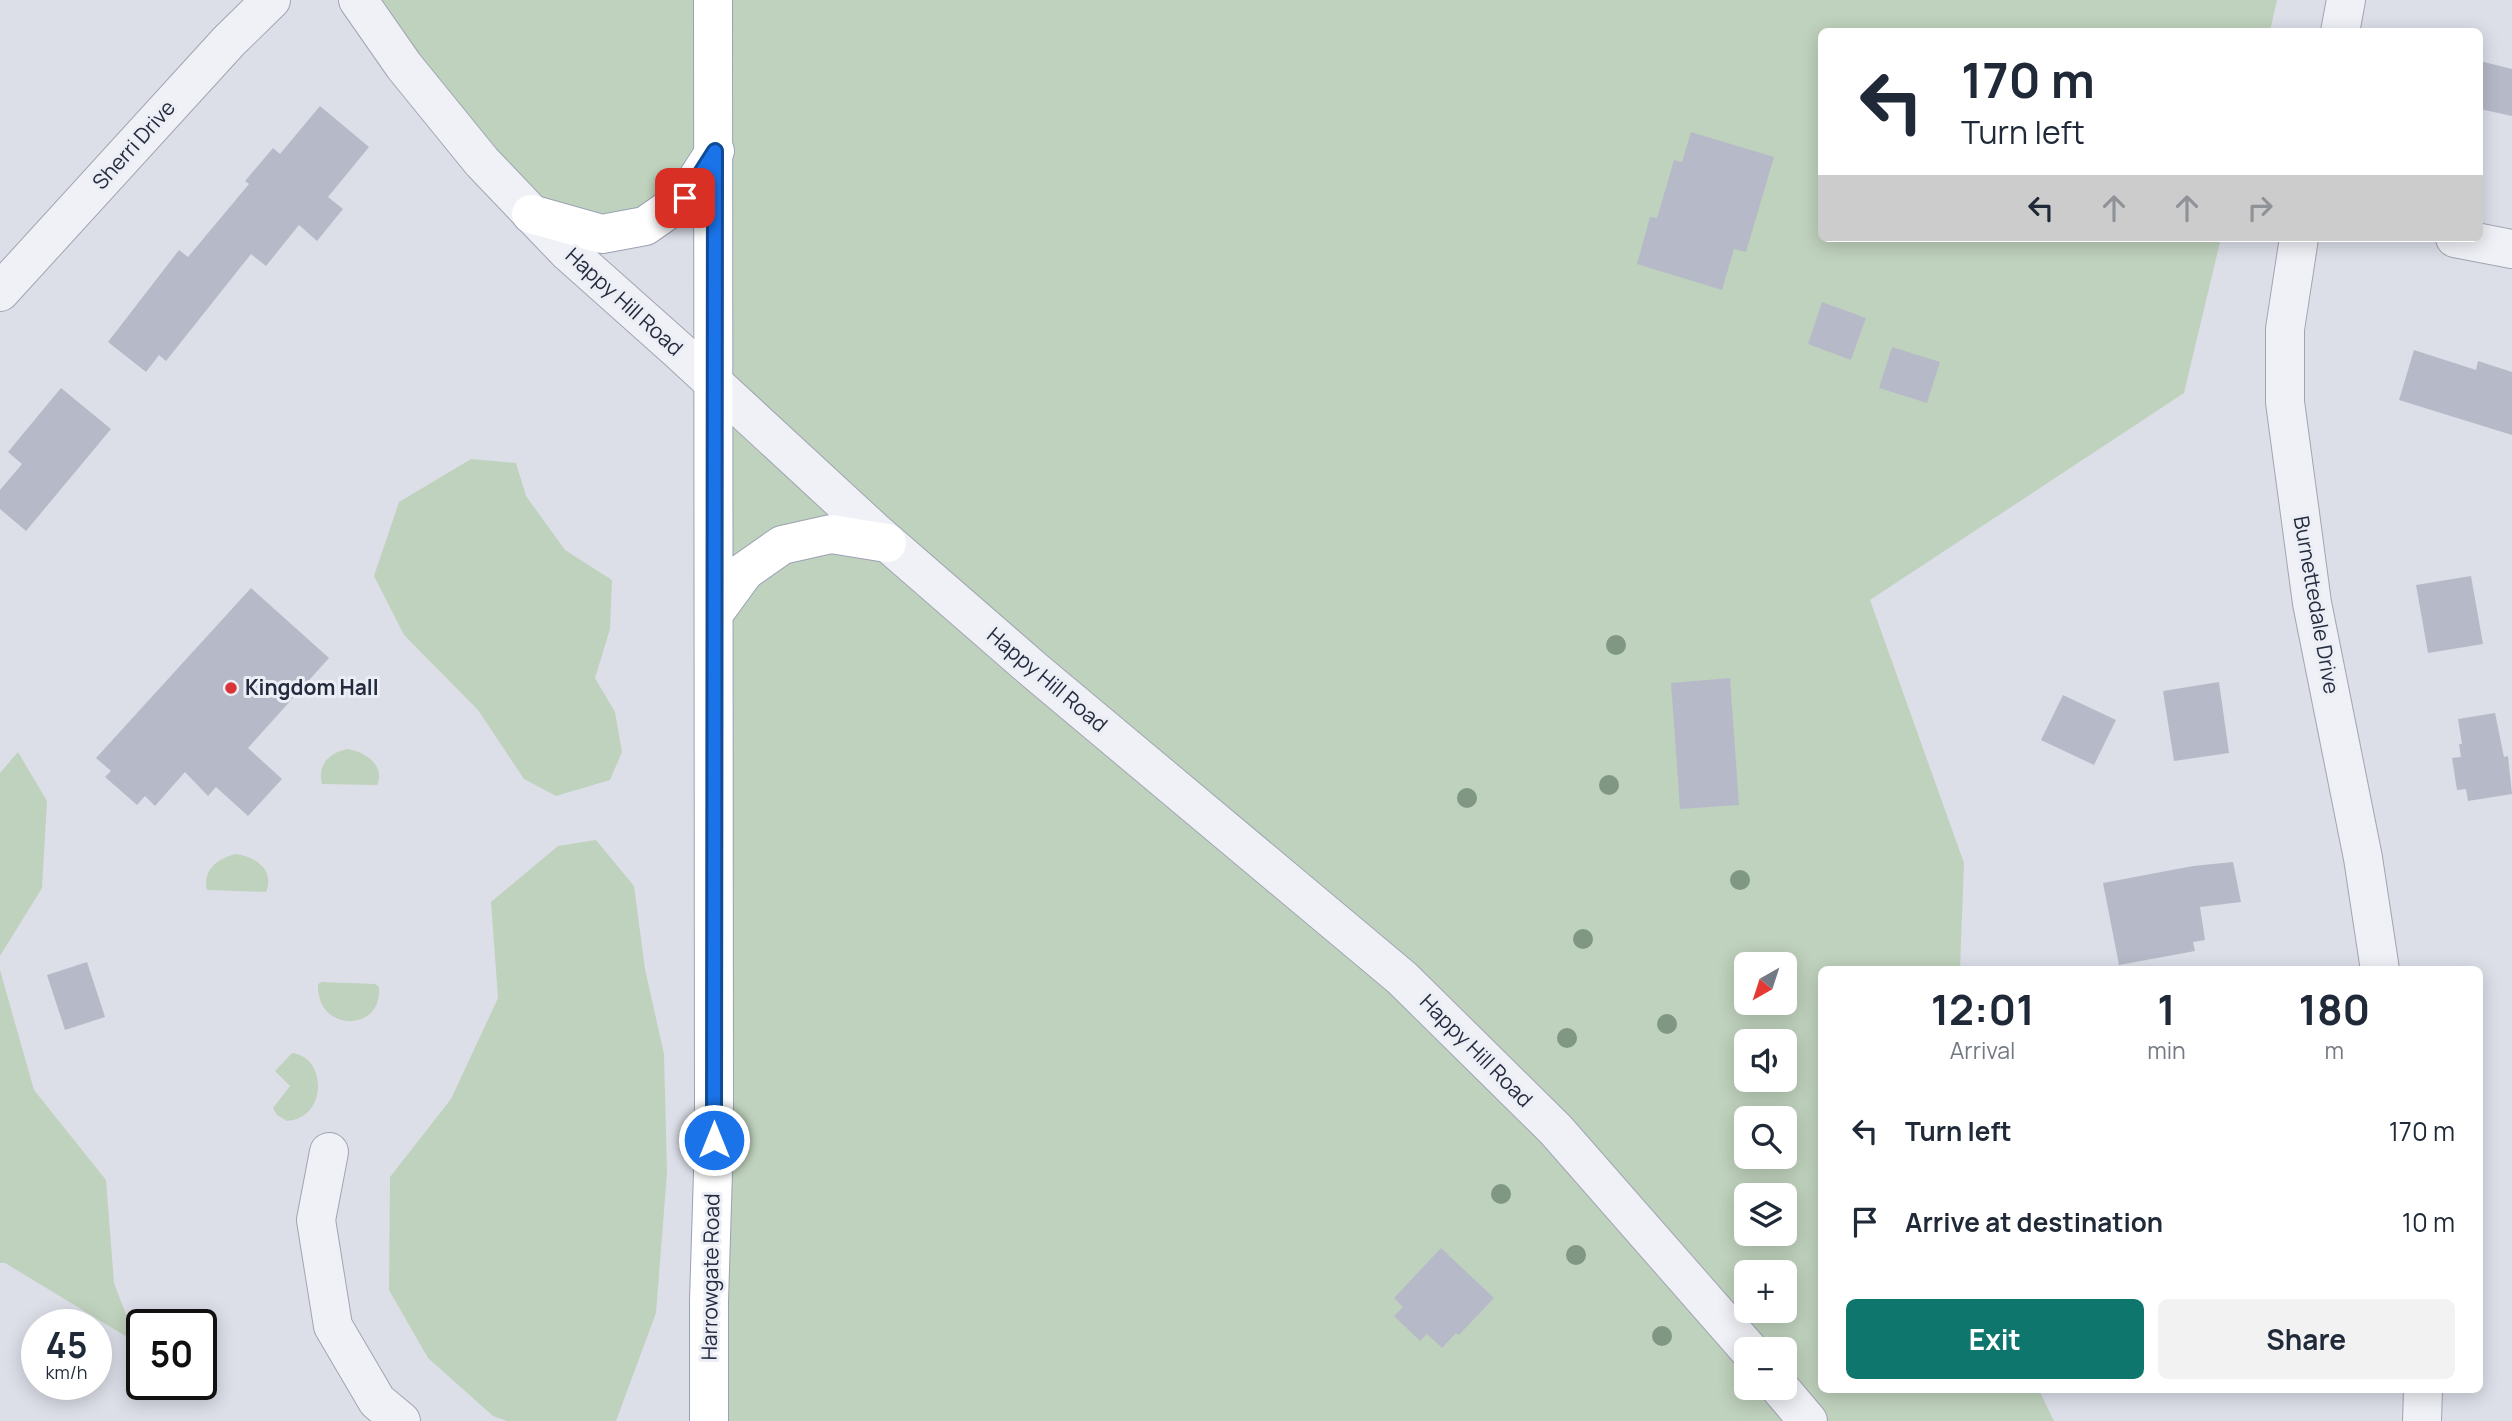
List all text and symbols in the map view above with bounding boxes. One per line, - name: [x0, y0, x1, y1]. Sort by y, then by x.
- text: 170 m: [1961, 46, 2095, 113]
- icon: left: [1846, 56, 1937, 147]
- street label: Sherri Drive: [86, 94, 181, 195]
- text: Turn left: [1961, 110, 2085, 154]
- pin: [655, 168, 715, 228]
- icon: arrive: [666, 179, 704, 217]
- icon: left: [2022, 189, 2060, 227]
- icon: ahead: [2095, 189, 2133, 227]
- icon: ahead: [2168, 189, 2206, 227]
- icon: right: [2241, 189, 2279, 227]
- street label: Happy Hill Road: [560, 241, 689, 361]
- street label: Burnettedale Drive: [2288, 514, 2346, 696]
- street label: Happy Hill Road: [982, 621, 1114, 738]
- place label: Kingdom Hall: [245, 673, 379, 701]
- marker: Kingdom Hall: [223, 680, 239, 696]
- north arrow: [1734, 952, 1797, 1015]
- map controls: [1734, 952, 1797, 1400]
- text: 12:01: [1931, 980, 2035, 1038]
- text: 1: [2157, 980, 2176, 1038]
- text: 180: [2298, 980, 2370, 1038]
- street label: Happy Hill Road: [1414, 988, 1539, 1113]
- button: sound: [1734, 1029, 1797, 1092]
- text: Arrival: [1950, 1034, 2015, 1066]
- text: min: [2147, 1034, 2186, 1066]
- text: m: [2325, 1034, 2344, 1066]
- position arrow: [677, 1103, 751, 1177]
- button: search: [1734, 1106, 1797, 1169]
- icon: left: [1846, 1112, 1884, 1150]
- text: Turn left: [1905, 1113, 2012, 1149]
- text: 170 m: [2389, 1113, 2455, 1149]
- button: layers: [1734, 1183, 1797, 1246]
- street label: Harrowgate Road: [695, 1193, 725, 1361]
- icon: arrive: [1846, 1203, 1884, 1241]
- text: Arrive at destination: [1905, 1204, 2163, 1240]
- text: 10 m: [2402, 1204, 2455, 1240]
- button: +: [1734, 1260, 1797, 1323]
- button: Exit: [1846, 1299, 2144, 1379]
- button: Share: [2158, 1299, 2455, 1379]
- speed limit sign: 50: [126, 1309, 217, 1400]
- text: 45: [46, 1321, 87, 1369]
- button: −: [1734, 1337, 1797, 1400]
- text: km/h: [46, 1360, 87, 1384]

